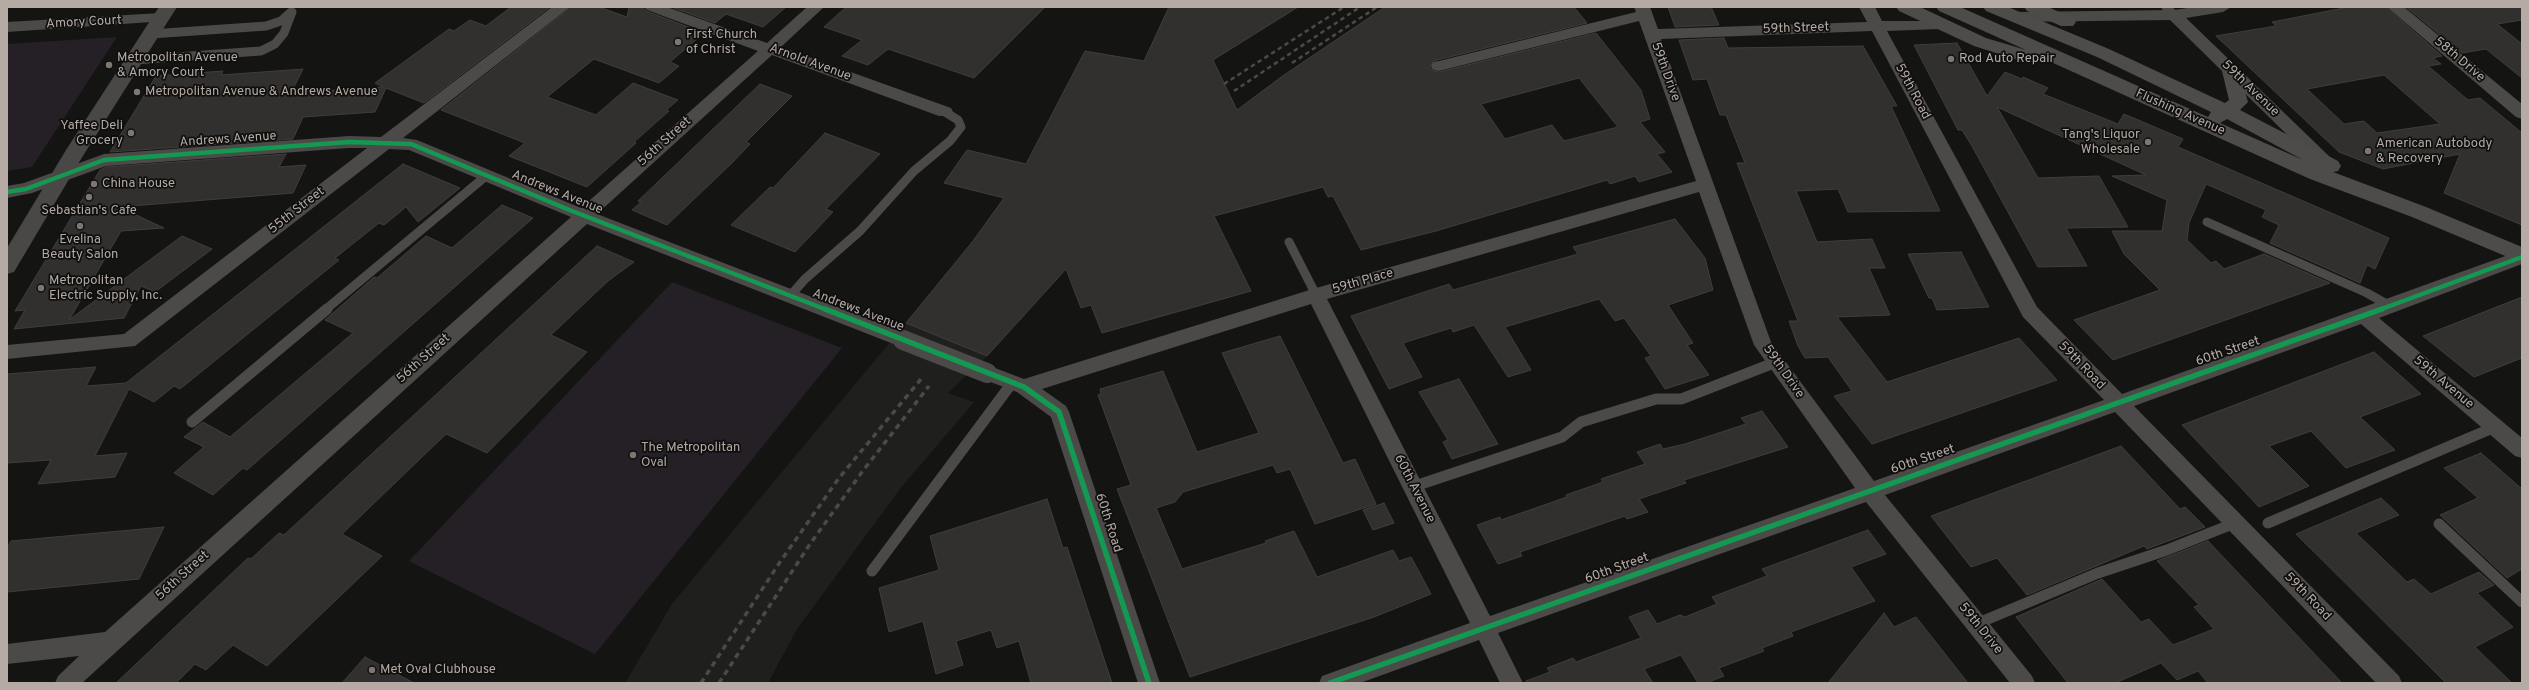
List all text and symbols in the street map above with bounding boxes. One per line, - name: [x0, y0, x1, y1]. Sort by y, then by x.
- street label: Amory Court: [46, 13, 122, 33]
- street label: 59th Street: [1762, 20, 1830, 38]
- place label: First Church of Christ: [686, 27, 757, 58]
- street label: 58th Drive: [2430, 34, 2488, 86]
- marker: First Church of Christ: [673, 37, 683, 47]
- street label: 59th Drive: [1647, 40, 1683, 104]
- street label: Arnold Avenue: [767, 41, 853, 85]
- place label: Metropolitan Avenue & Amory Court: [117, 50, 238, 81]
- place label: Rod Auto Repair: [1959, 51, 2054, 67]
- marker: Rod Auto Repair: [1946, 54, 1956, 64]
- street label: 59th Avenue: [2218, 58, 2282, 120]
- marker: Metropolitan Avenue & Amory Court: [104, 60, 114, 70]
- street label: 59th Road: [1891, 61, 1933, 123]
- place label: Metropolitan Avenue & Andrews Avenue: [145, 84, 378, 100]
- street label: Flushing Avenue: [2133, 86, 2227, 140]
- marker: Metropolitan Avenue & Andrews Avenue: [132, 87, 142, 97]
- street label: 56th Street: [635, 114, 695, 170]
- place label: Yaffee Deli Grocery: [60, 118, 123, 149]
- place label: Tang's Liquor Wholesale: [2062, 127, 2140, 158]
- marker: Yaffee Deli Grocery: [126, 128, 136, 138]
- street label: Andrews Avenue: [179, 129, 277, 151]
- place label: American Autobody & Recovery: [2376, 136, 2492, 167]
- marker: Tang's Liquor Wholesale: [2143, 137, 2153, 147]
- marker: American Autobody & Recovery: [2363, 146, 2373, 156]
- street label: Andrews Avenue: [509, 168, 605, 218]
- place label: China House: [102, 176, 175, 192]
- marker: China House: [89, 179, 99, 189]
- street label: 55th Street: [266, 184, 328, 238]
- marker: Sebastian's Cafe: [84, 192, 94, 202]
- place label: Sebastian's Cafe: [41, 203, 137, 219]
- marker: Evelina Beauty Salon: [75, 221, 85, 231]
- place label: Evelina Beauty Salon: [42, 232, 118, 263]
- street label: 59th Place: [1331, 266, 1395, 298]
- place label: Metropolitan Electric Supply, Inc.: [49, 273, 162, 304]
- marker: Metropolitan Electric Supply, Inc.: [36, 283, 46, 293]
- street label: Andrews Avenue: [810, 286, 906, 336]
- street label: 56th Street: [394, 331, 454, 387]
- street label: 60th Street: [2194, 334, 2262, 370]
- street label: 59th Road: [2054, 339, 2108, 393]
- street label: 59th Drive: [1759, 342, 1807, 402]
- street label: 59th Avenue: [2410, 353, 2476, 413]
- place label: The Metropolitan Oval: [641, 440, 740, 471]
- street label: 60th Street: [1889, 442, 1957, 478]
- marker: The Metropolitan Oval: [628, 450, 638, 460]
- street label: 60th Avenue: [1390, 452, 1438, 526]
- street label: 60th Road: [1091, 491, 1125, 555]
- street label: 56th Street: [153, 548, 213, 604]
- street label: 60th Street: [1583, 550, 1651, 588]
- street label: 59th Road: [2280, 570, 2334, 624]
- street label: 59th Drive: [1955, 600, 2005, 658]
- place label: Met Oval Clubhouse: [380, 662, 496, 678]
- marker: Met Oval Clubhouse: [367, 665, 377, 675]

